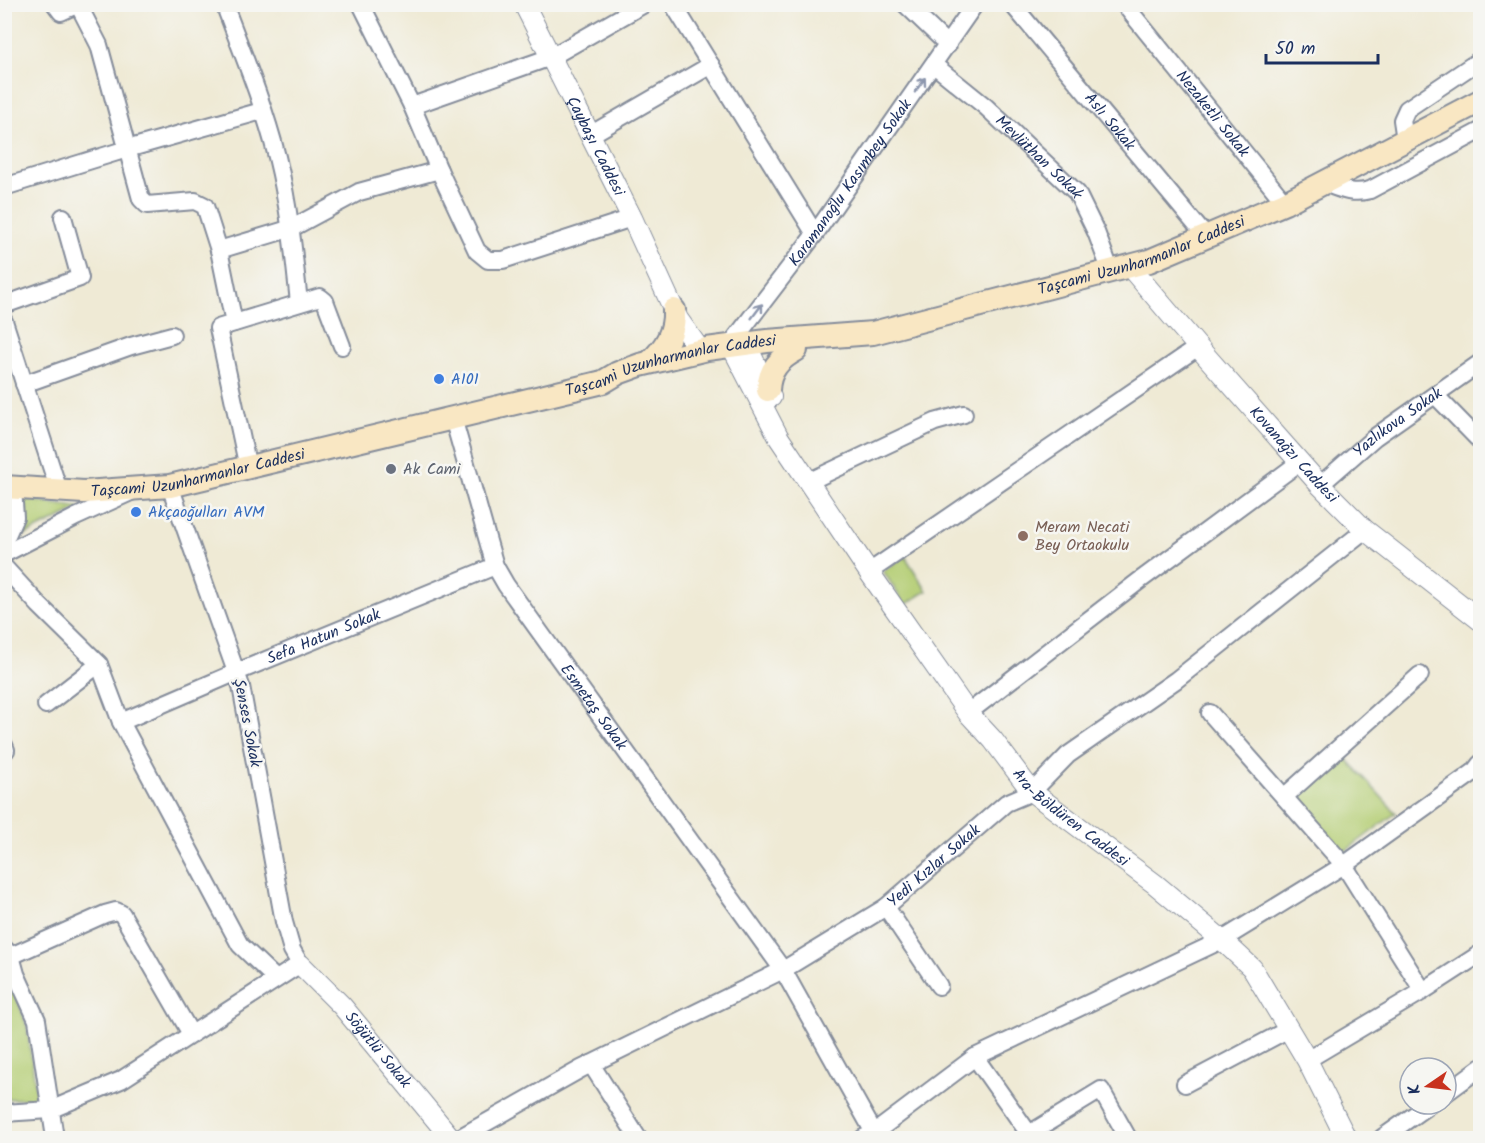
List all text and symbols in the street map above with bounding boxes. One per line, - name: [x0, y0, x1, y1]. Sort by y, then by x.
- scale bar: [1266, 27, 1378, 65]
- text: 50 m: [1275, 35, 1315, 64]
- street label: Nezaketli Sokak: [1170, 65, 1256, 163]
- one-way arrow: [914, 77, 926, 93]
- street label: Aslı Sokak: [1078, 87, 1142, 157]
- street label: Çaybaşı Caddesi: [560, 92, 632, 201]
- street label: Karamanoğlu Kasımbey Sokak: [782, 93, 918, 272]
- street label: Mevlüthan Sokak: [989, 109, 1091, 203]
- street label: Taşcami Uzunharmanlar Caddesi: [1035, 209, 1250, 302]
- one-way arrow: [750, 303, 763, 319]
- street label: Taşcami Uzunharmanlar Caddesi: [563, 328, 778, 403]
- place label: A101: [451, 367, 479, 392]
- marker: A101: [432, 372, 446, 386]
- street label: Yazlıkova Sokak: [1347, 381, 1448, 463]
- street label: Kovanağzı Caddesi: [1243, 400, 1345, 510]
- street label: Taşcami Uzunharmanlar Caddesi: [90, 441, 309, 504]
- place label: Ak Cami: [403, 457, 461, 482]
- marker: Ak Cami: [384, 462, 398, 476]
- place label: Akçaoğulları AVM: [148, 500, 265, 525]
- marker: Akçaoğulları AVM: [129, 505, 143, 519]
- place label: Meram Necati Bey Ortaokulu: [1035, 515, 1131, 558]
- marker: Meram Necati Bey Ortaokulu: [1016, 529, 1030, 543]
- street label: Sefa Hatun Sokak: [263, 602, 385, 671]
- street label: Esmetaş Sokak: [554, 658, 634, 756]
- street label: Şenses Sokak: [226, 677, 268, 770]
- street label: Ara-Böldüren Caddesi: [1006, 763, 1135, 874]
- street label: Yedi Kızlar Sokak: [881, 818, 986, 913]
- street label: Söğütlü Sokak: [339, 1006, 418, 1094]
- north arrow: [1398, 1056, 1458, 1116]
- text: K: [1402, 1081, 1428, 1097]

